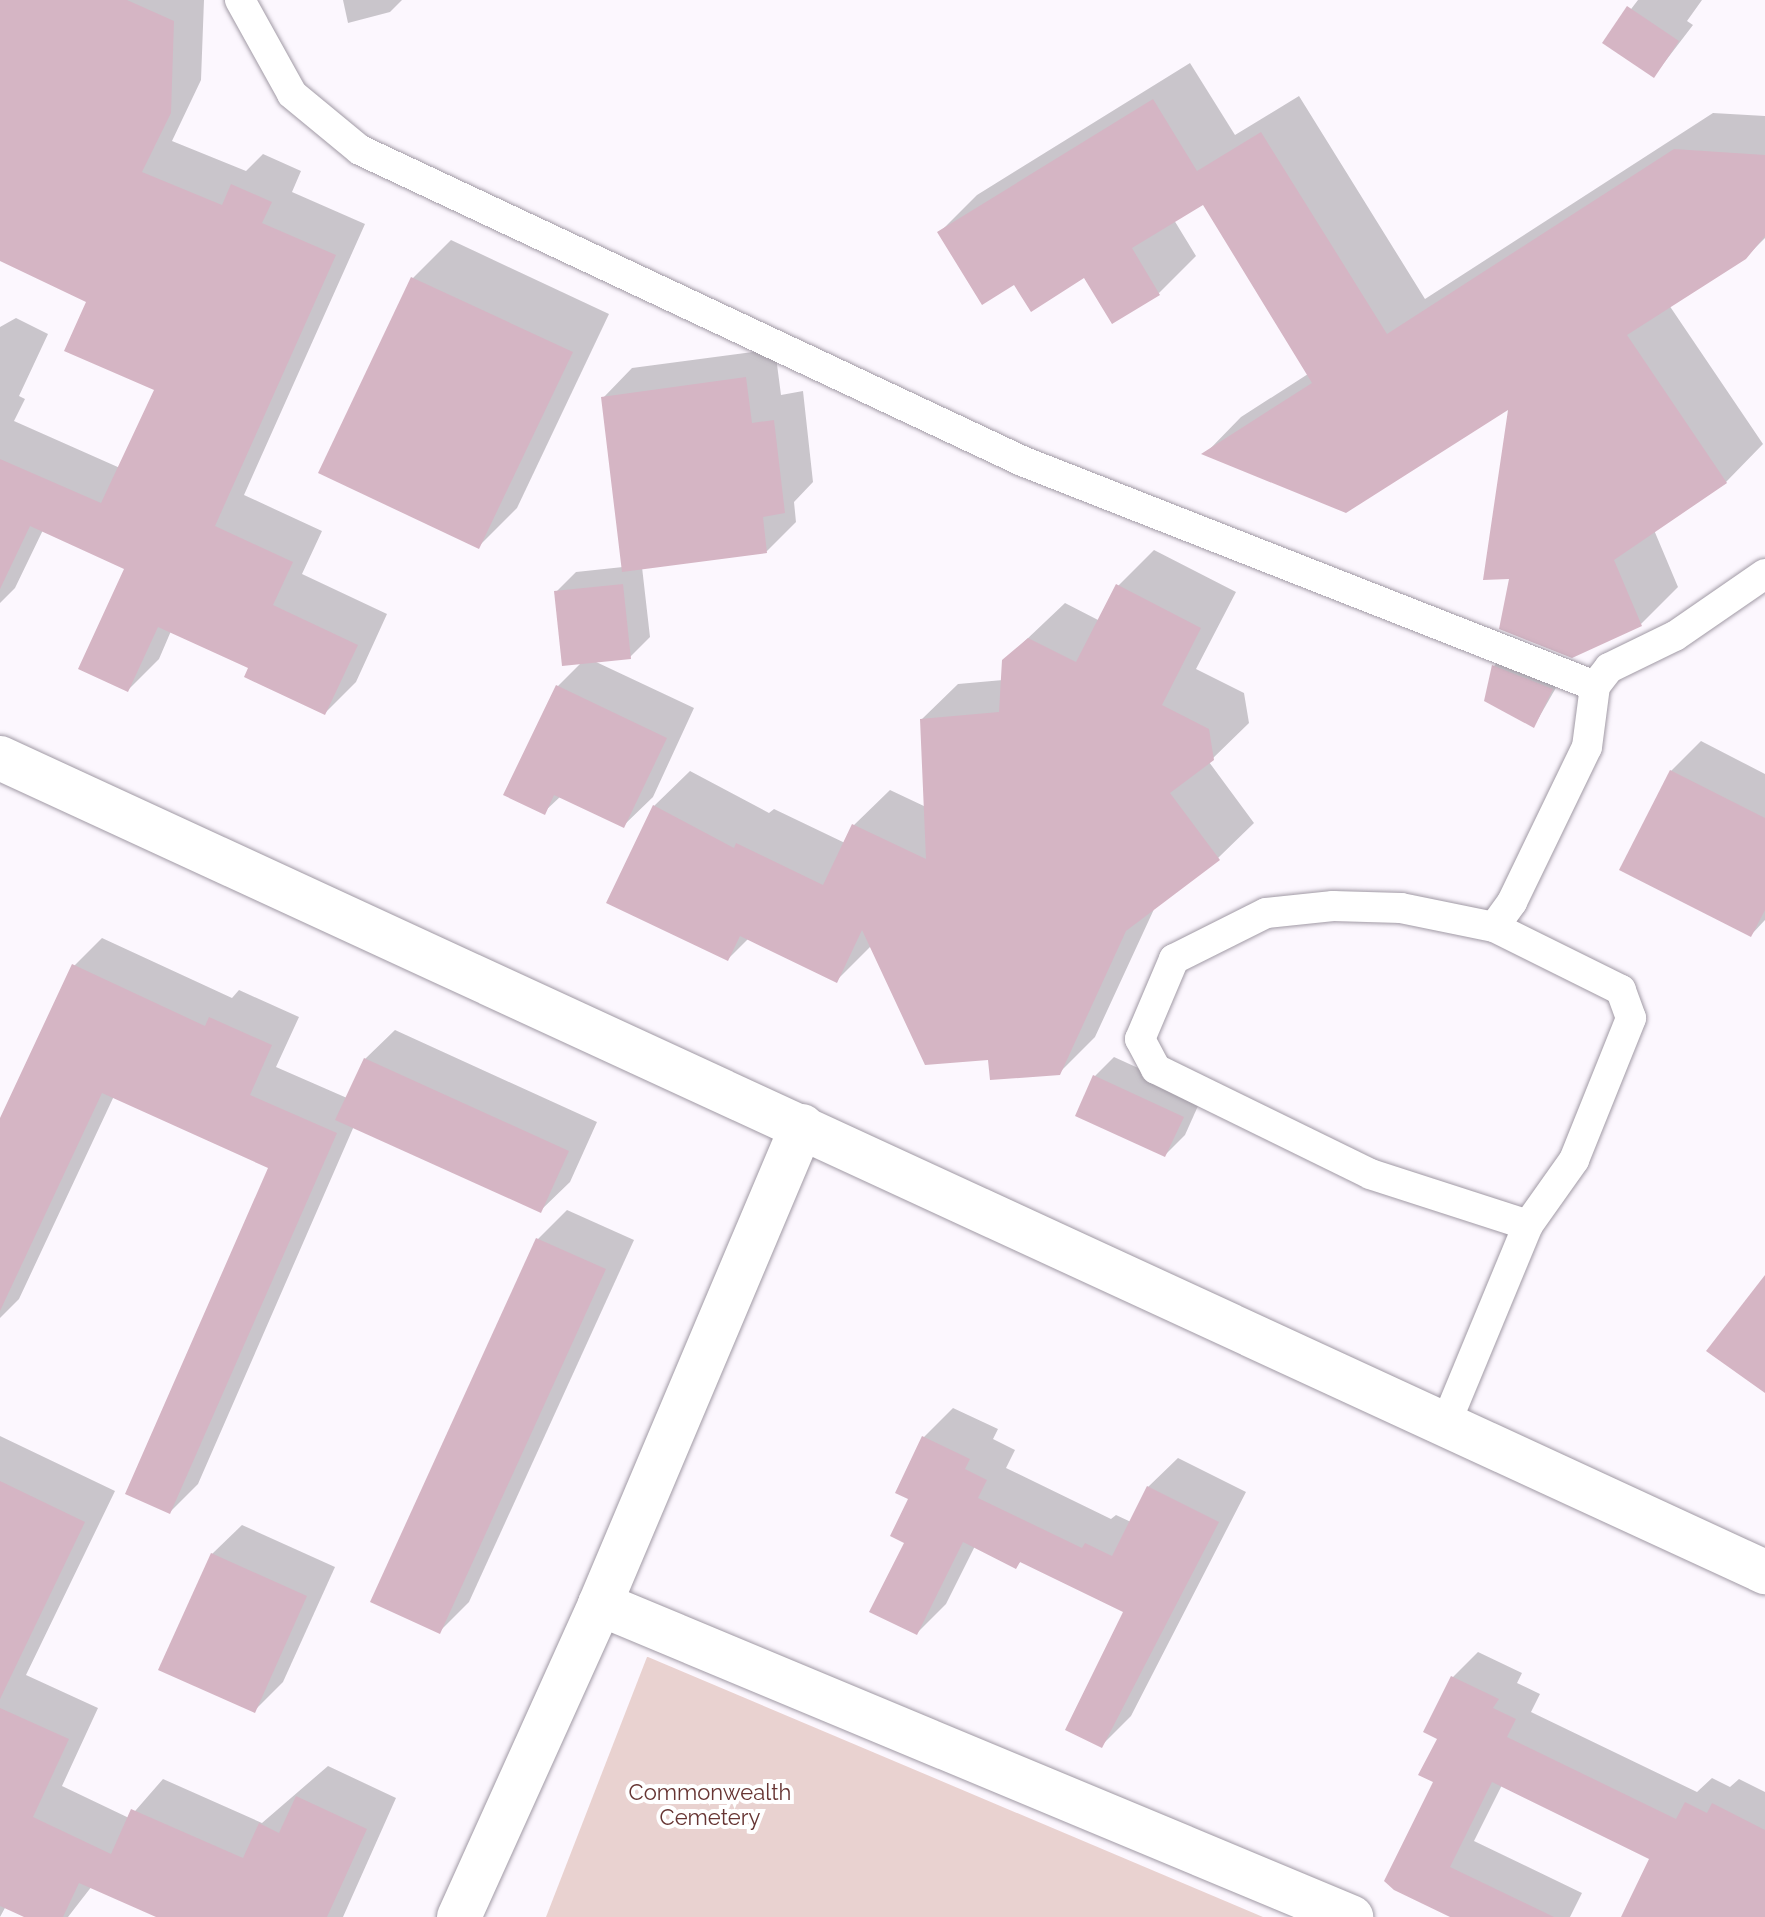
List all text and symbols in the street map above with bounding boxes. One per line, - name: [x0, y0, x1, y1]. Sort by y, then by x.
- park label: Commonwealth Cemetery: [629, 1779, 791, 1830]

